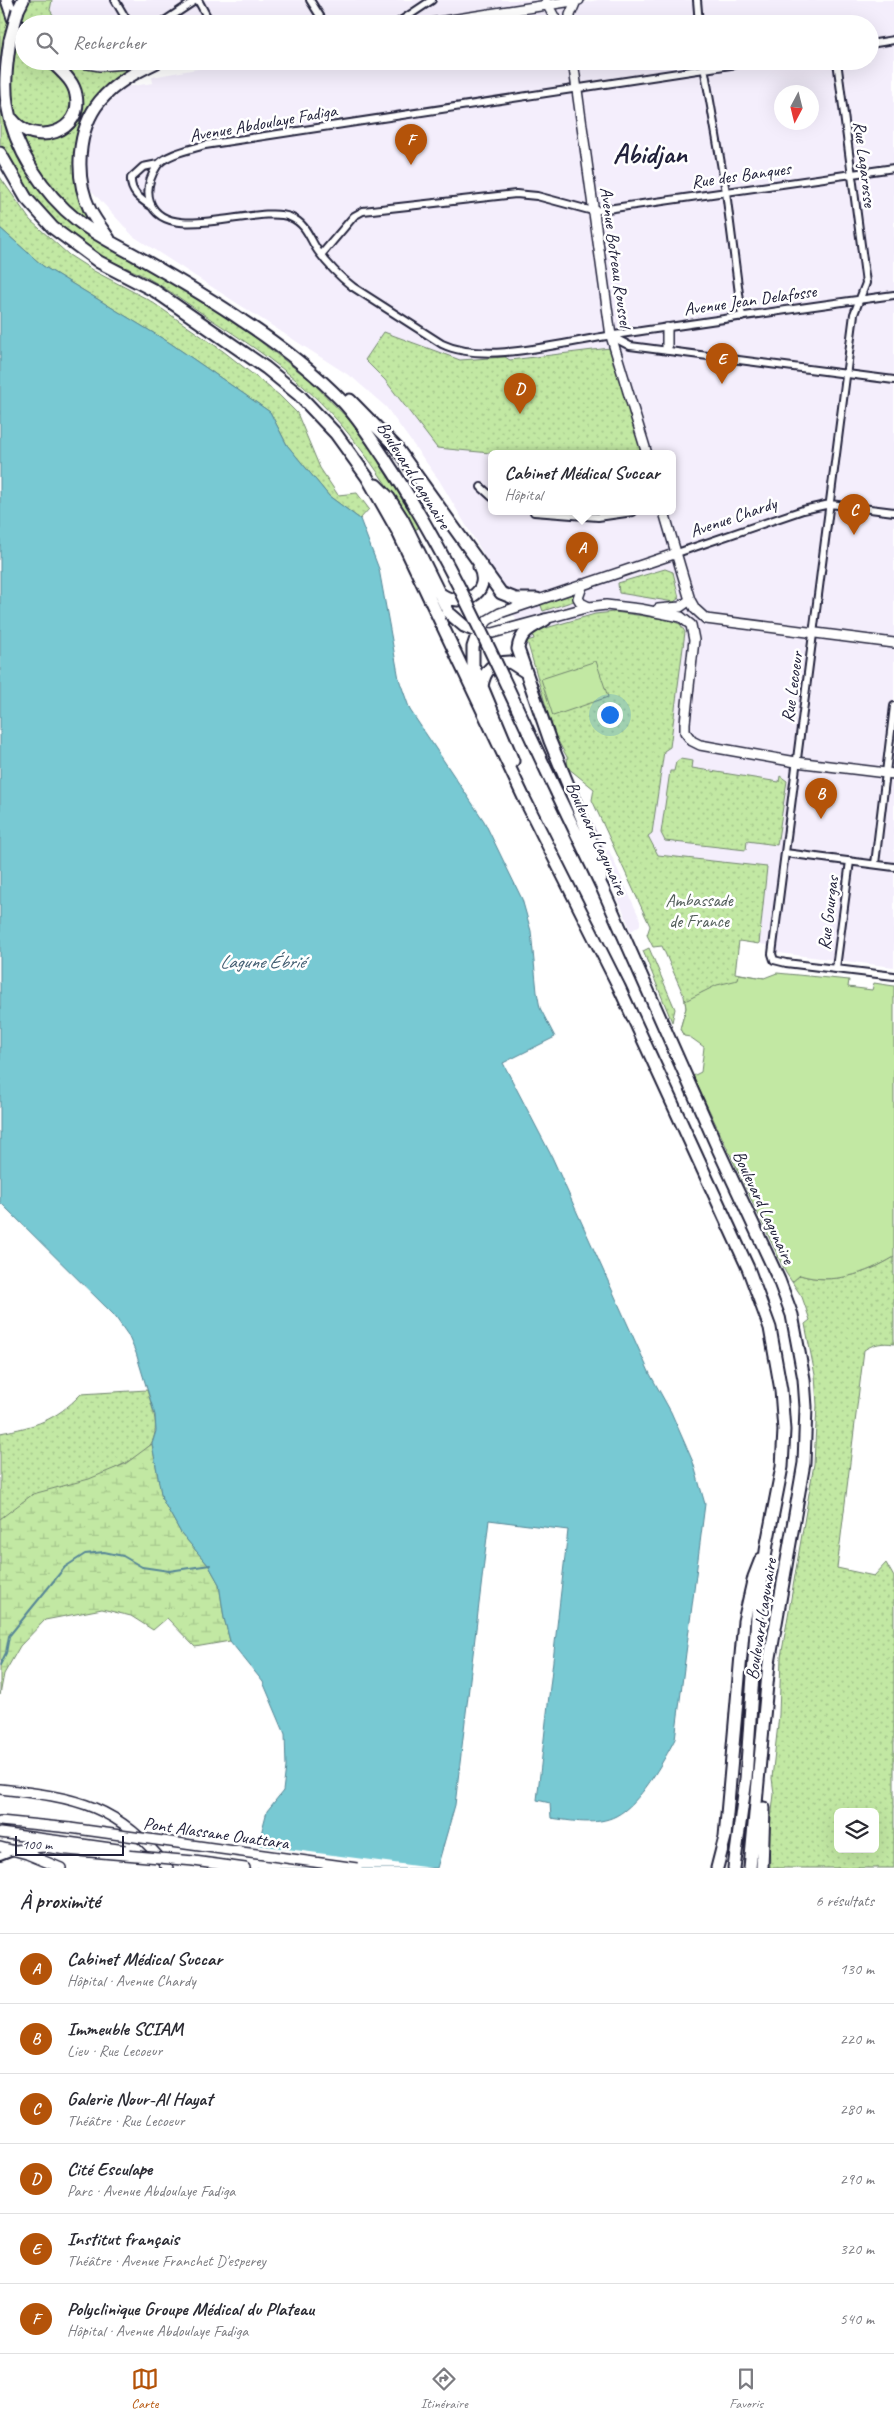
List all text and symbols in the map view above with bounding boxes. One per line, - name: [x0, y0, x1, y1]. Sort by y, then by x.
- search box: [15, 15, 879, 70]
- icon: search: [33, 29, 61, 57]
- text: Rechercher: [73, 31, 146, 55]
- north arrow: [774, 85, 819, 130]
- street label: Avenue Abdoulaye Fadiga: [188, 99, 339, 147]
- street label: Rue Lagarosse: [849, 120, 881, 209]
- pin: F: [395, 124, 427, 165]
- district label: Abidjan: [613, 136, 688, 171]
- street label: Rue des Banques: [690, 157, 794, 193]
- street label: Avenue Botreau Roussel: [595, 185, 637, 332]
- street label: Avenue Jean Delafosse: [682, 280, 819, 320]
- pin: E: [706, 343, 738, 384]
- pin: D: [504, 373, 536, 414]
- street label: Boulevard Lagunaire: [372, 417, 456, 534]
- popup: [488, 450, 676, 515]
- text: Cabinet Médical Succar: [504, 461, 660, 485]
- text: Hôpital: [504, 485, 543, 505]
- street label: Avenue Chardy: [687, 491, 781, 542]
- pin: C: [838, 494, 870, 535]
- pin: A: [566, 532, 598, 573]
- street label: Rue Lecoeur: [776, 649, 808, 724]
- your location: [597, 702, 623, 728]
- street label: Boulevard Lagunaire: [561, 778, 633, 899]
- pin: B: [805, 778, 837, 819]
- street label: Rue Gourgas: [813, 873, 844, 951]
- park label: Ambassade de France: [665, 889, 734, 932]
- water label: Lagune Ébrié: [220, 950, 310, 974]
- street label: Boulevard Lagunaire: [728, 1147, 800, 1268]
- street label: Boulevard Lagunaire: [741, 1556, 782, 1681]
- map controls: [834, 1808, 879, 1853]
- button: layers: [834, 1808, 879, 1853]
- street label: Pont Alassane Ouattara: [142, 1812, 292, 1854]
- scale bar: [15, 1833, 124, 1856]
- text: 100 m: [22, 1836, 52, 1853]
- text: À proximité: [20, 1888, 100, 1914]
- text: 6 résultats: [815, 1891, 874, 1911]
- text: Cabinet Médical Succar: [67, 1947, 222, 1971]
- text: A: [32, 1959, 40, 1979]
- text: 130 m: [840, 1959, 874, 1979]
- text: Hôpital · Avenue Chardy: [67, 1971, 196, 1991]
- text: Immeuble SCIAM: [67, 2017, 183, 2041]
- text: B: [32, 2029, 40, 2049]
- text: 220 m: [840, 2029, 874, 2049]
- text: Lieu · Rue Lecoeur: [67, 2041, 162, 2061]
- text: Galerie Nour-Al Hayat: [67, 2087, 212, 2111]
- text: C: [32, 2099, 40, 2119]
- text: 280 m: [840, 2099, 874, 2119]
- text: Théâtre · Rue Lecoeur: [67, 2111, 185, 2131]
- text: Cité Esculape: [67, 2157, 152, 2181]
- text: D: [31, 2169, 41, 2189]
- text: 290 m: [840, 2169, 874, 2189]
- text: Parc · Avenue Abdoulaye Fadiga: [67, 2181, 235, 2201]
- text: Institut français: [67, 2227, 179, 2251]
- text: E: [32, 2239, 40, 2259]
- text: 320 m: [840, 2239, 874, 2259]
- text: Théâtre · Avenue Franchet D'esperey: [67, 2251, 266, 2271]
- text: Polyclinique Groupe Médical du Plateau: [67, 2297, 314, 2321]
- text: F: [32, 2309, 40, 2329]
- text: 540 m: [840, 2309, 874, 2329]
- text: Hôpital · Avenue Abdoulaye Fadiga: [67, 2321, 248, 2341]
- tab: Carte: [131, 2365, 159, 2412]
- tab: Itinéraire: [420, 2365, 468, 2412]
- tab: Favoris: [729, 2365, 763, 2412]

